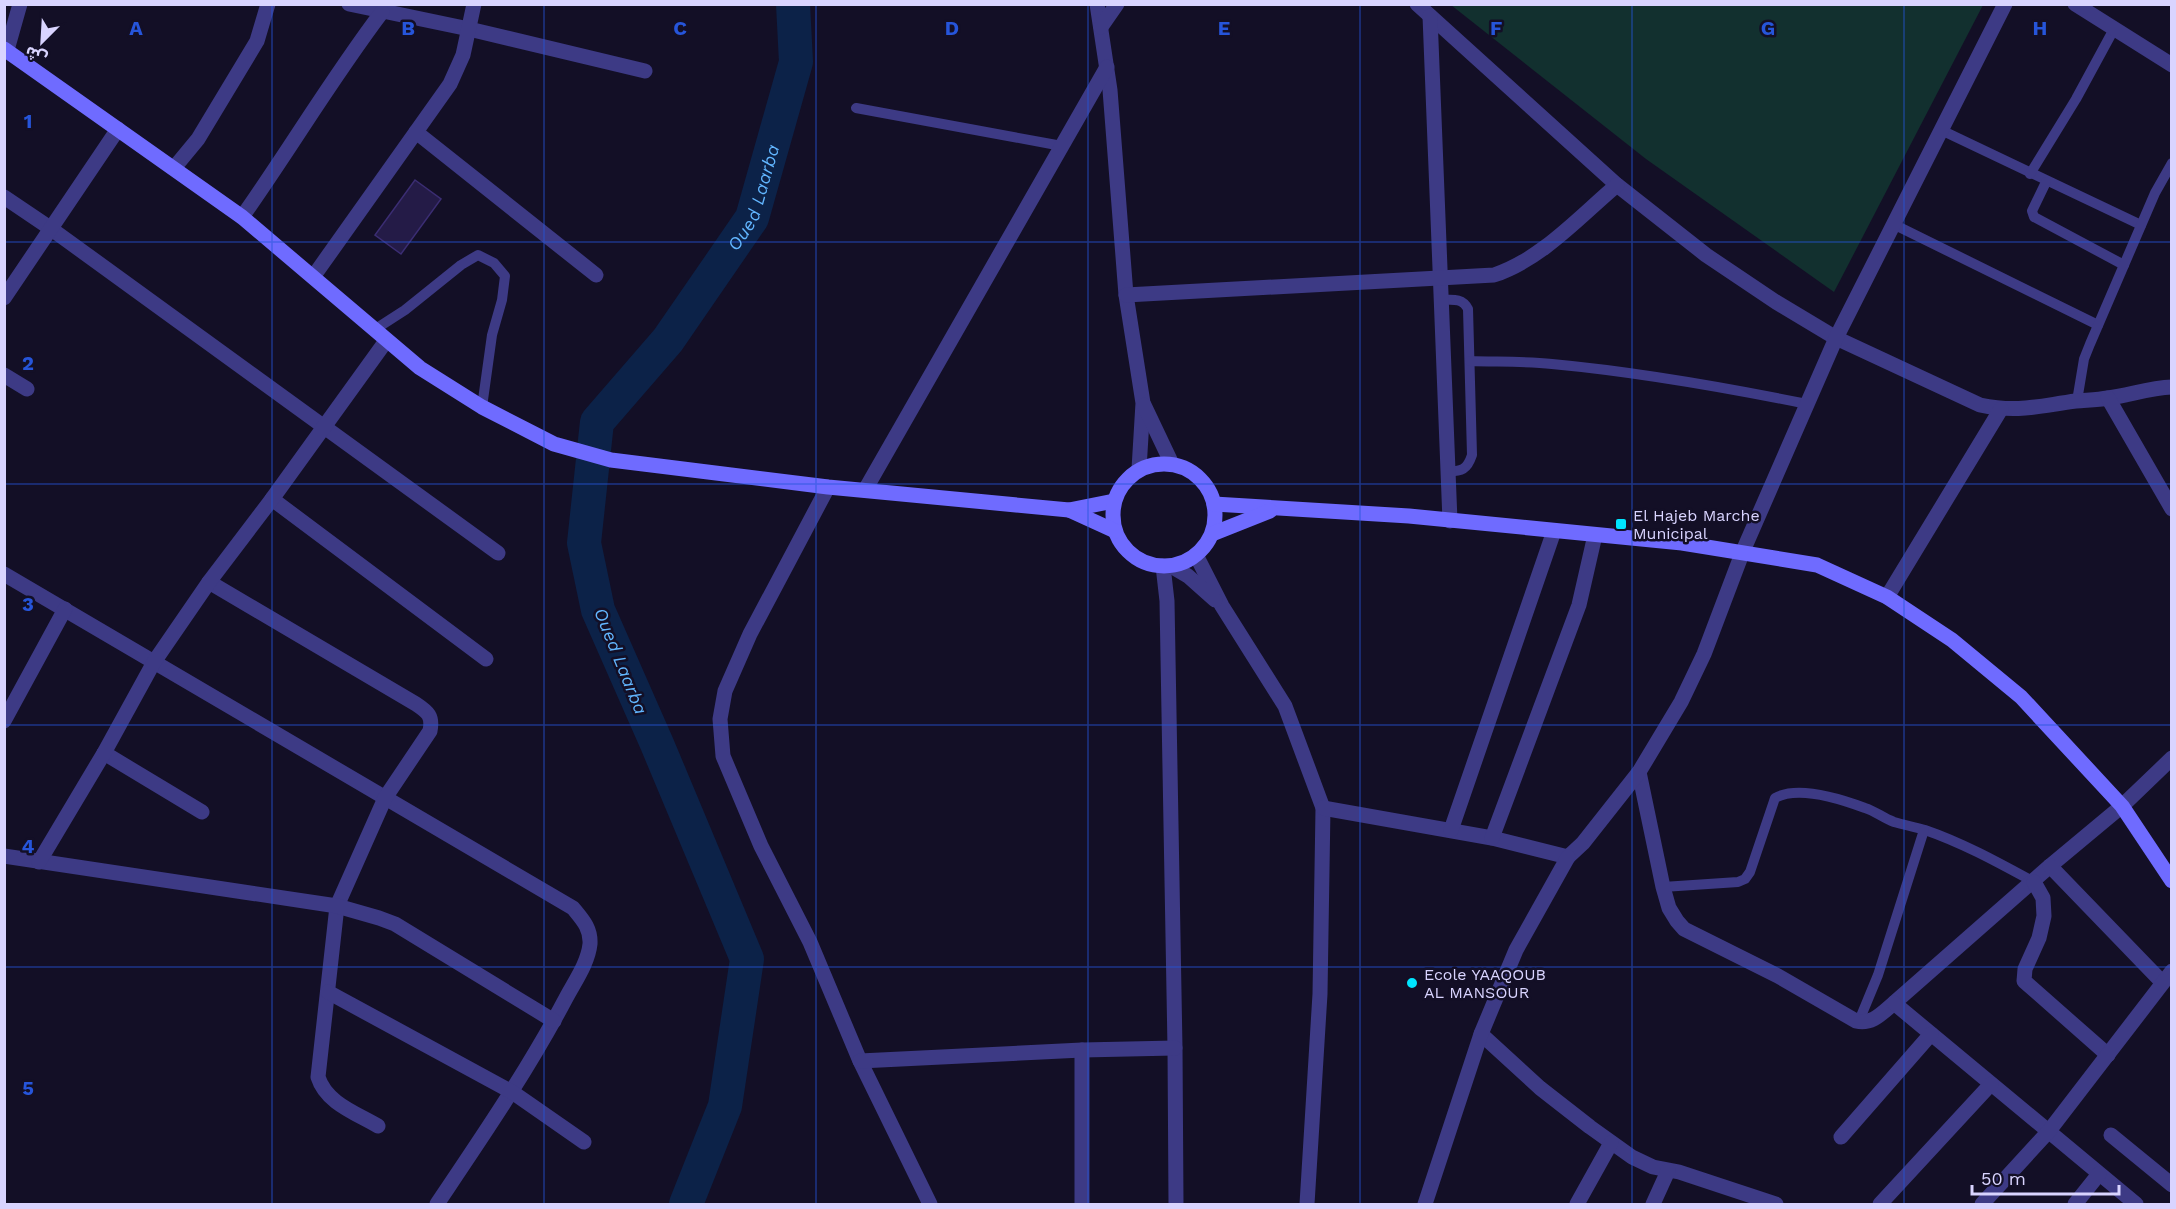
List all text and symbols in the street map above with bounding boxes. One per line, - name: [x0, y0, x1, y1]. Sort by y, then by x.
- north arrow: [12, 12, 72, 72]
- text: A: [129, 16, 143, 40]
- text: B: [401, 16, 415, 40]
- text: C: [673, 16, 687, 40]
- text: D: [945, 16, 959, 40]
- text: E: [1218, 16, 1230, 40]
- text: F: [1490, 16, 1502, 40]
- text: G: [1761, 16, 1775, 40]
- text: H: [2033, 16, 2047, 40]
- text: ش: [22, 42, 50, 68]
- text: 1: [24, 109, 32, 133]
- water label: Oued Laarba: [722, 142, 783, 254]
- text: 2: [22, 351, 34, 375]
- place label: El Hajeb Marche Municipal: [1633, 506, 1760, 543]
- marker: El Hajeb Marche Municipal: [1614, 517, 1628, 531]
- text: 3: [22, 592, 34, 616]
- water label: Oued Laarba: [590, 605, 652, 717]
- text: 4: [22, 834, 35, 858]
- place label: Ecole YAAQOUB AL MANSOUR: [1424, 965, 1546, 1002]
- marker: Ecole YAAQOUB AL MANSOUR: [1405, 976, 1419, 990]
- text: 5: [22, 1076, 34, 1100]
- scale bar: [1972, 1158, 2119, 1196]
- text: 50 m: [1981, 1168, 2026, 1189]

